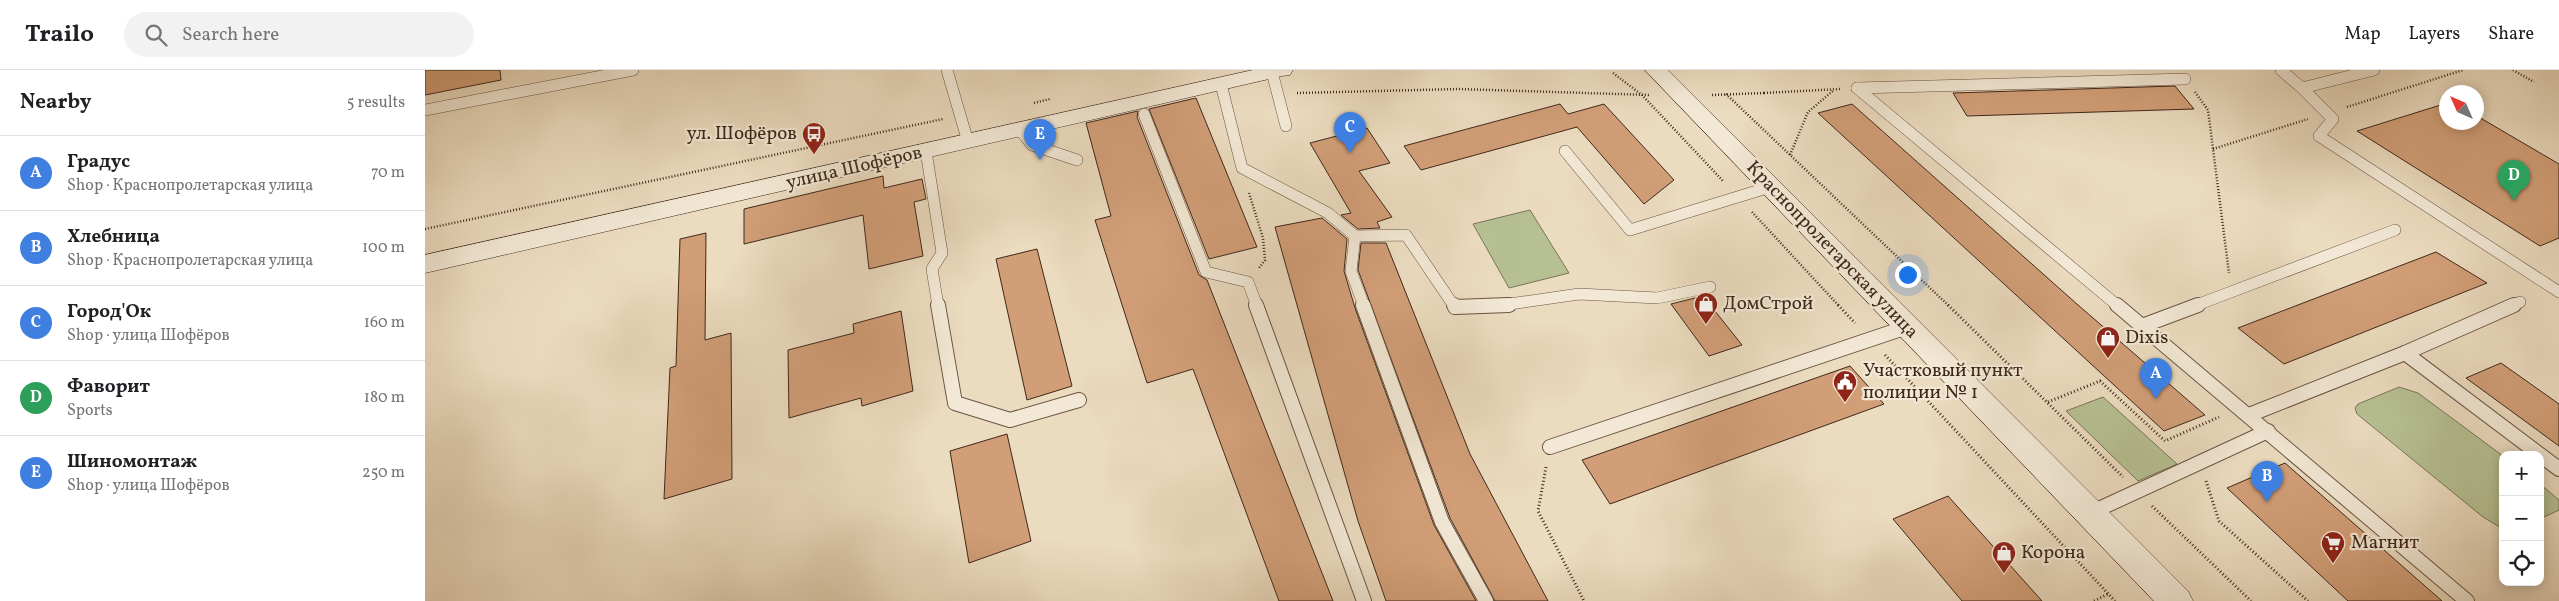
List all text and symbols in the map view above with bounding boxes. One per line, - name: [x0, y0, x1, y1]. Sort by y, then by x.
- search box: [124, 12, 474, 57]
- text: Trailo: [25, 18, 94, 52]
- icon: search: [142, 21, 170, 49]
- text: Search here: [182, 22, 279, 48]
- text: Map: [2344, 22, 2380, 47]
- text: Layers: [2408, 22, 2460, 47]
- text: Share: [2488, 22, 2534, 47]
- north arrow: [2439, 85, 2484, 130]
- text: Nearby: [20, 88, 91, 117]
- text: 5 results: [347, 92, 405, 114]
- pin: C: [1334, 112, 1366, 153]
- pin: E: [1024, 119, 1056, 160]
- place label: ул. Шофёров: [686, 121, 797, 147]
- bus stop icon: ул. Шофёров: [801, 121, 827, 155]
- street label: улица Шофёров: [783, 140, 925, 196]
- text: Градус: [67, 149, 130, 175]
- street label: Краснопролетарская улица: [1740, 155, 1924, 345]
- pin: D: [2498, 160, 2530, 201]
- text: A: [30, 162, 42, 184]
- text: 70 m: [371, 162, 405, 184]
- text: Shop · Краснопролетарская улица: [67, 175, 313, 197]
- text: Хлебница: [67, 224, 160, 250]
- text: B: [31, 237, 41, 259]
- text: 100 m: [362, 237, 405, 259]
- text: Shop · Краснопролетарская улица: [67, 250, 313, 272]
- your location: [1895, 262, 1921, 288]
- shop icon: ДомСтрой: [1693, 291, 1719, 325]
- place label: ДомСтрой: [1723, 291, 1813, 317]
- text: Город'Ок: [67, 299, 151, 325]
- text: C: [31, 312, 41, 334]
- text: 160 m: [364, 312, 405, 334]
- text: Shop · улица Шофёров: [67, 325, 230, 347]
- shop icon: Dixis: [2095, 325, 2121, 359]
- place label: Dixis: [2125, 325, 2168, 351]
- place label: Участковый пункт полиции № 1: [1863, 358, 2023, 406]
- pin: A: [2140, 358, 2172, 399]
- public building icon: Участковый пункт полиции № 1: [1832, 369, 1858, 403]
- text: Фаворит: [67, 374, 150, 400]
- text: D: [30, 387, 42, 409]
- text: 180 m: [364, 387, 405, 409]
- text: Sports: [67, 400, 113, 422]
- text: Шиномонтаж: [67, 449, 197, 475]
- map controls: [2499, 451, 2544, 586]
- button: +: [2499, 451, 2544, 496]
- pin: B: [2251, 461, 2283, 502]
- text: E: [31, 462, 41, 484]
- text: 250 m: [362, 462, 405, 484]
- text: Shop · улица Шофёров: [67, 475, 230, 497]
- button: −: [2499, 496, 2544, 541]
- supermarket icon: Магнит: [2320, 530, 2346, 564]
- place label: Магнит: [2351, 530, 2419, 556]
- shop icon: Корона: [1991, 540, 2017, 574]
- place label: Корона: [2021, 540, 2085, 566]
- button: locate: [2499, 541, 2544, 586]

